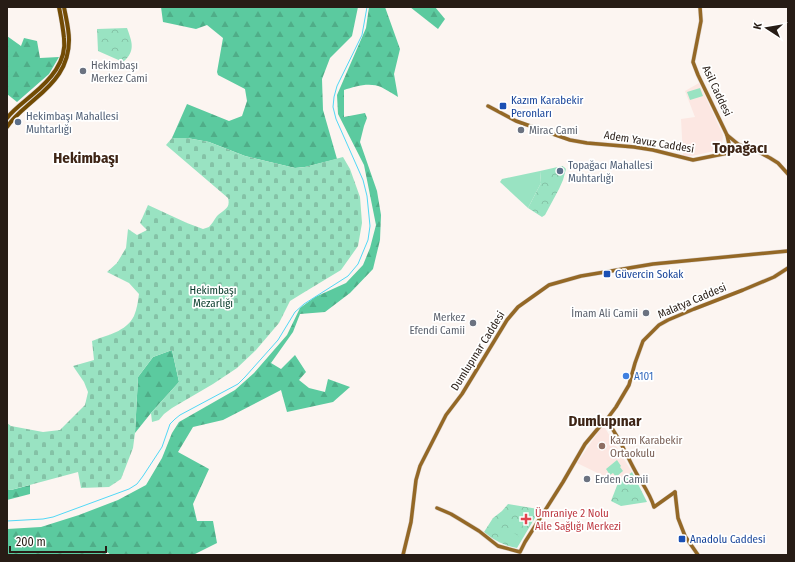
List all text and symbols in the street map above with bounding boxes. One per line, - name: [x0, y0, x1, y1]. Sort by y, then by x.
- north arrow: [747, 8, 787, 48]
- text: K: [751, 21, 765, 31]
- place label: Hekimbaşı Merkez Cami: [91, 59, 148, 85]
- street label: Asil Caddesi: [700, 64, 734, 119]
- marker: Hekimbaşı Merkez Cami: [78, 66, 88, 76]
- place label: Kazım Karabekir Peronları: [511, 94, 583, 120]
- marker: Kazım Karabekir Peronları: [498, 101, 508, 111]
- place label: Hekimbaşı Mahallesi Muhtarlığı: [26, 110, 119, 136]
- marker: Hekimbaşı Mahallesi Muhtarlığı: [13, 117, 23, 127]
- place label: Mirac Cami: [529, 124, 578, 137]
- marker: Mirac Cami: [516, 125, 526, 135]
- street label: Adem Yavuz Caddesi: [603, 128, 695, 156]
- district label: Topağacı: [713, 139, 768, 157]
- district label: Hekimbaşı: [53, 149, 119, 168]
- place label: Topağacı Mahallesi Muhtarlığı: [568, 159, 653, 185]
- marker: Topağacı Mahallesi Muhtarlığı: [555, 166, 565, 176]
- place label: Güvercin Sokak: [615, 268, 684, 281]
- marker: Güvercin Sokak: [602, 269, 612, 279]
- street label: Malatya Caddesi: [656, 281, 728, 321]
- park label: Hekimbaşı Mezarlığı: [190, 284, 237, 310]
- place label: İmam Ali Camii: [571, 306, 638, 320]
- marker: İmam Ali Camii: [641, 308, 651, 318]
- street label: Dumlupınar Caddesi: [448, 309, 508, 393]
- place label: Merkez Efendi Camii: [409, 311, 466, 337]
- marker: Merkez Efendi Camii: [468, 318, 478, 328]
- place label: A101: [634, 370, 653, 383]
- marker: A101: [621, 371, 631, 381]
- district label: Dumlupınar: [569, 412, 642, 430]
- place label: Kazım Karabekir Ortaokulu: [610, 434, 682, 460]
- marker: Kazım Karabekir Ortaokulu: [597, 441, 607, 451]
- place label: Erden Camii: [595, 473, 648, 486]
- marker: Erden Camii: [582, 474, 592, 484]
- place label: Ümraniye 2 Nolu Aile Sağlığı Merkezi: [535, 507, 621, 533]
- marker: Ümraniye 2 Nolu Aile Sağlığı Merkezi: [520, 513, 532, 525]
- scale bar: [10, 528, 106, 554]
- place label: Anadolu Caddesi: [690, 533, 766, 546]
- marker: Anadolu Caddesi: [677, 534, 687, 544]
- text: 200 m: [16, 535, 46, 549]

